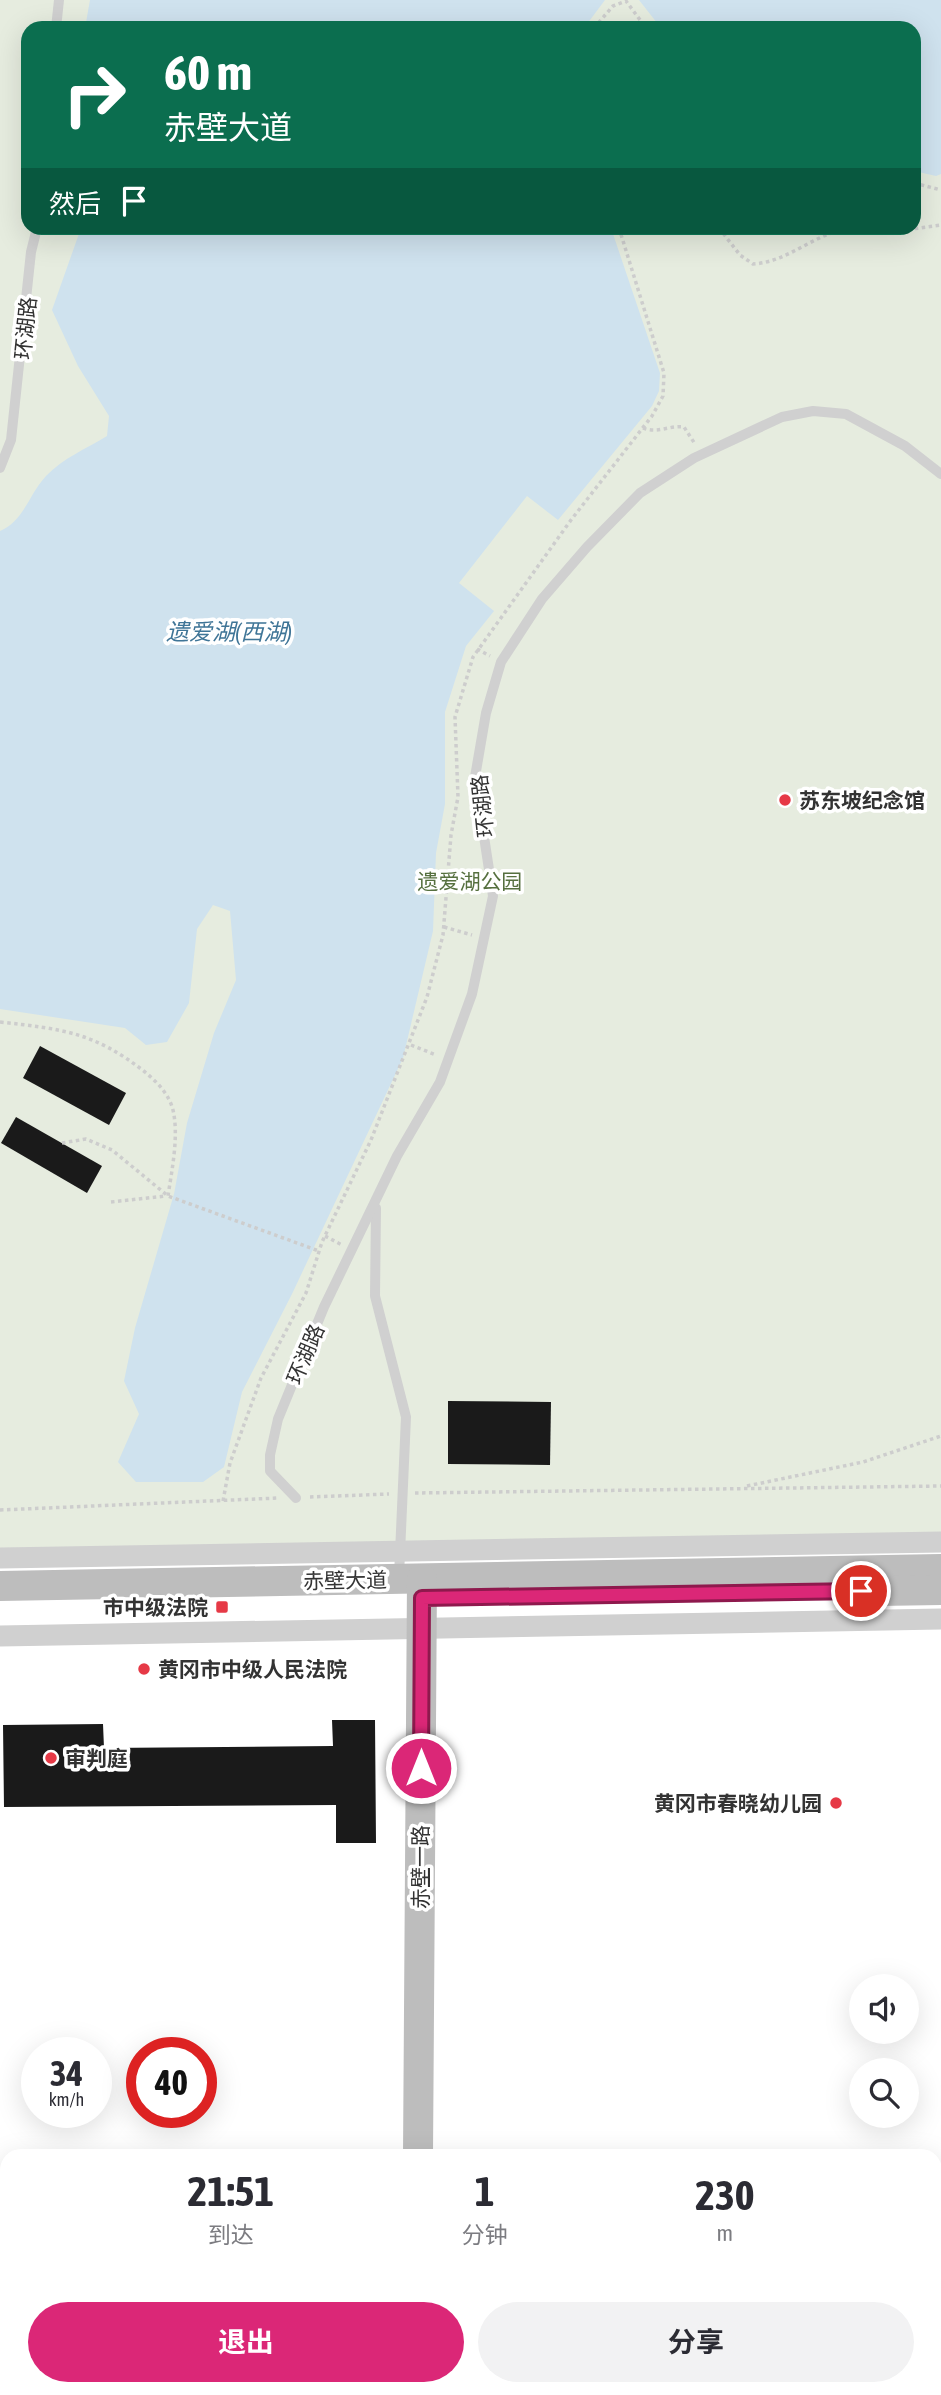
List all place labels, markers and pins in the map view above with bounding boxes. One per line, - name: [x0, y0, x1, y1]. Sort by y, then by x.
- place label: 苏东坡纪念馆: [799, 788, 925, 812]
- marker: 苏东坡纪念馆: [777, 792, 793, 808]
- pin: [831, 1561, 891, 1621]
- place label: 市中级法院: [103, 1595, 208, 1619]
- marker: 市中级法院: [214, 1599, 230, 1615]
- place label: 黄冈市中级人民法院: [158, 1657, 347, 1681]
- marker: 黄冈市中级人民法院: [136, 1661, 152, 1677]
- place label: 审判庭: [65, 1746, 128, 1770]
- marker: 审判庭: [43, 1750, 59, 1766]
- place label: 黄冈市春晓幼儿园: [654, 1791, 822, 1815]
- marker: 黄冈市春晓幼儿园: [828, 1795, 844, 1811]

